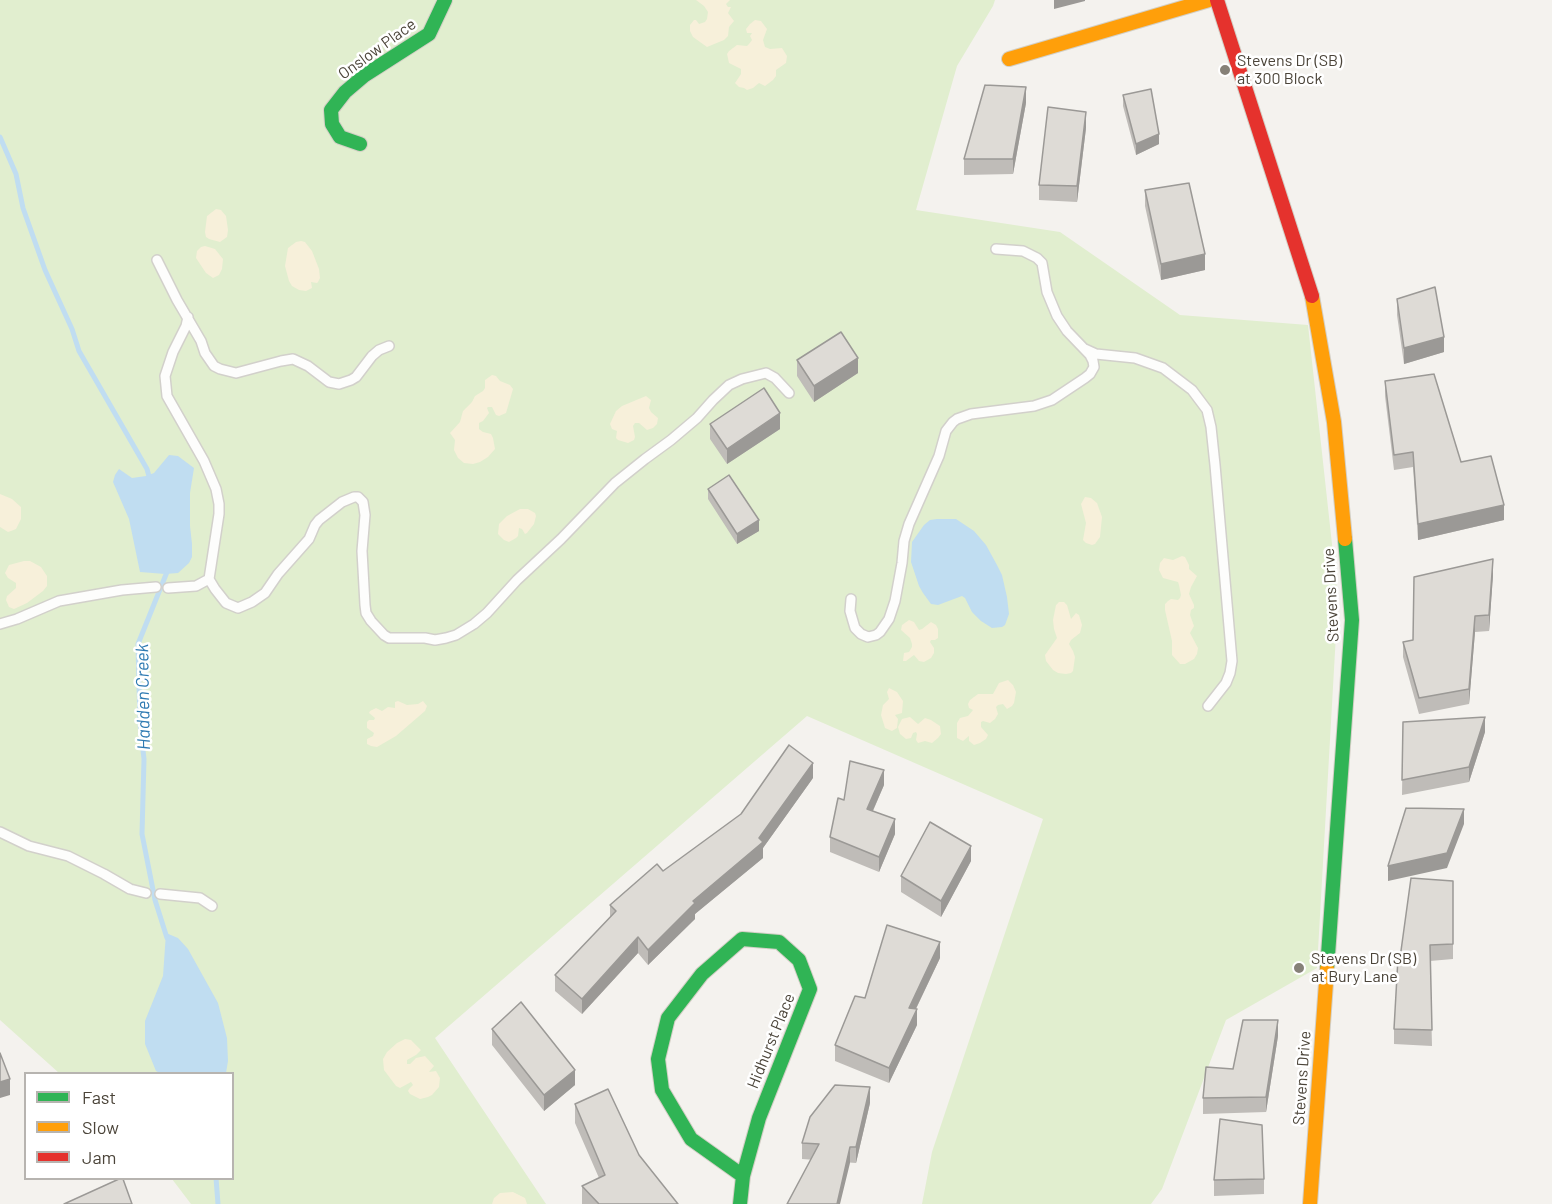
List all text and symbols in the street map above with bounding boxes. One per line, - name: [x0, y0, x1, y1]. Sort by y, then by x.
- street label: Onslow Place: [334, 14, 420, 84]
- place label: Stevens Dr (SB) at 300 Block: [1237, 51, 1342, 89]
- marker: Stevens Dr (SB) at 300 Block: [1218, 63, 1232, 77]
- street label: Stevens Drive: [1319, 547, 1343, 643]
- water label: Hadden Creek: [131, 644, 155, 750]
- place label: Stevens Dr (SB) at Bury Lane: [1311, 949, 1416, 987]
- marker: Stevens Dr (SB) at Bury Lane: [1292, 961, 1306, 975]
- street label: Hidhurst Place: [743, 991, 799, 1091]
- street label: Stevens Drive: [1289, 1030, 1315, 1126]
- legend: [24, 1072, 234, 1180]
- text: Fast: [82, 1086, 116, 1108]
- text: Slow: [82, 1116, 119, 1138]
- text: Jam: [82, 1146, 116, 1168]

